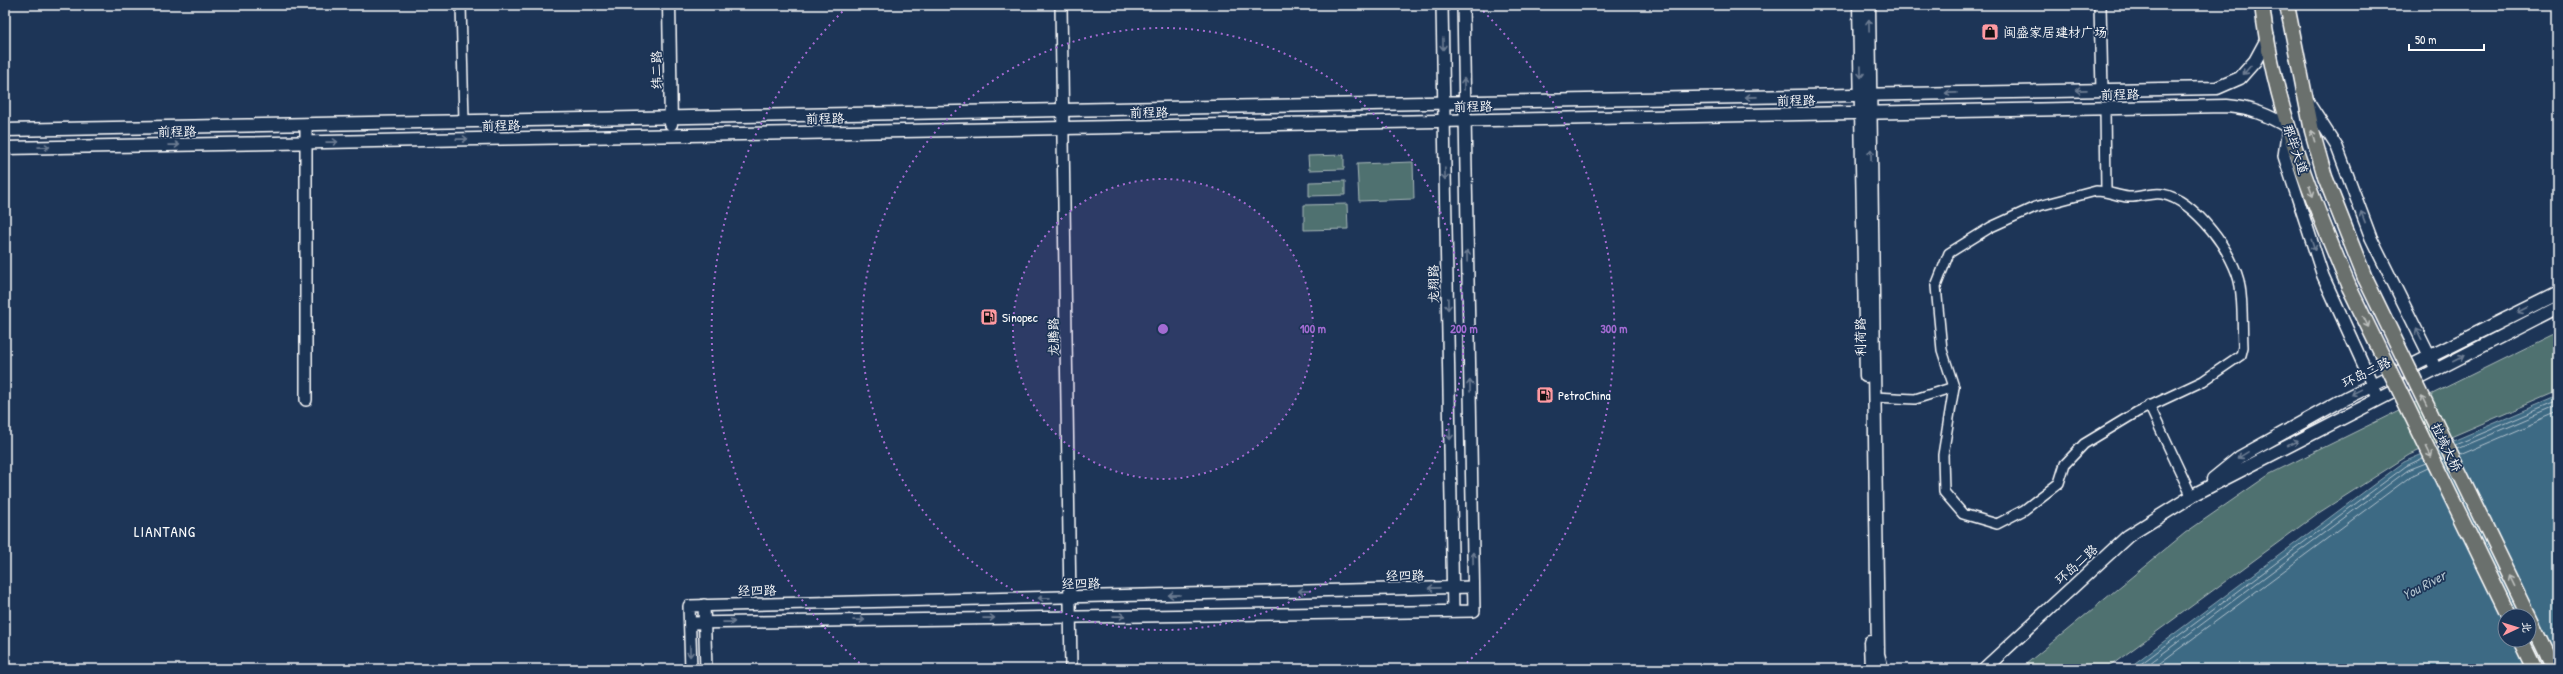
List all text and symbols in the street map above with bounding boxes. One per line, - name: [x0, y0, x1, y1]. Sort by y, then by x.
- one-way arrow: [1865, 19, 1873, 32]
- shop icon: 闽盛家居建材广场: [1980, 22, 2000, 42]
- place label: 闽盛家居建材广场: [2003, 23, 2107, 41]
- scale bar: [2409, 26, 2484, 52]
- text: 50 m: [2415, 31, 2436, 48]
- one-way arrow: [1439, 37, 1447, 50]
- street label: 纬二路: [647, 50, 665, 90]
- one-way arrow: [1857, 65, 1864, 78]
- one-way arrow: [2243, 65, 2252, 75]
- one-way arrow: [1460, 78, 1468, 91]
- street label: 前程路: [2100, 85, 2140, 103]
- one-way arrow: [2075, 87, 2088, 94]
- one-way arrow: [1945, 89, 1958, 97]
- street label: 前程路: [1776, 91, 1816, 109]
- one-way arrow: [1745, 93, 1758, 100]
- street label: 前程路: [1453, 97, 1493, 115]
- street label: 前程路: [1129, 103, 1169, 121]
- street label: 前程路: [805, 109, 845, 127]
- street label: 前程路: [481, 116, 521, 134]
- street label: 那毕大道: [2279, 121, 2313, 177]
- street label: 前程路: [157, 122, 197, 140]
- one-way arrow: [2309, 130, 2316, 143]
- one-way arrow: [455, 135, 468, 143]
- one-way arrow: [325, 138, 338, 146]
- one-way arrow: [167, 141, 180, 149]
- one-way arrow: [37, 143, 50, 151]
- one-way arrow: [1867, 149, 1875, 162]
- one-way arrow: [1441, 167, 1449, 180]
- one-way arrow: [2308, 185, 2315, 198]
- one-way arrow: [2359, 212, 2367, 224]
- one-way arrow: [2310, 239, 2317, 252]
- one-way arrow: [1463, 250, 1471, 263]
- street label: 龙翔路: [1424, 264, 1442, 304]
- one-way arrow: [1444, 297, 1452, 310]
- fuel station icon: Sinopec: [979, 307, 999, 327]
- one-way arrow: [2517, 307, 2529, 314]
- place label: Sinopec: [1002, 308, 1038, 326]
- one-way arrow: [2363, 316, 2370, 328]
- street label: 龙腾路: [1044, 317, 1062, 357]
- street label: 利荷路: [1851, 317, 1869, 357]
- text: 100 m: [1300, 320, 1326, 337]
- text: 200 m: [1450, 320, 1478, 337]
- text: 300 m: [1600, 320, 1628, 337]
- centre of rings: [1156, 322, 1170, 336]
- one-way arrow: [2415, 329, 2422, 341]
- street label: 环岛二路: [2339, 353, 2393, 391]
- one-way arrow: [2453, 354, 2465, 361]
- one-way arrow: [1466, 380, 1473, 393]
- fuel station icon: PetroChina: [1535, 385, 1555, 405]
- place label: PetroChina: [1558, 386, 1611, 404]
- one-way arrow: [2351, 389, 2363, 397]
- one-way arrow: [2420, 395, 2427, 407]
- street label: 拉域大桥: [2428, 420, 2466, 474]
- one-way arrow: [1446, 427, 1454, 440]
- one-way arrow: [2287, 439, 2299, 446]
- one-way arrow: [2426, 445, 2433, 457]
- one-way arrow: [2237, 452, 2249, 460]
- district label: LIANTANG: [134, 521, 196, 542]
- street label: 环岛二路: [2051, 540, 2101, 588]
- one-way arrow: [1469, 552, 1476, 565]
- water label: You River: [2399, 564, 2450, 604]
- street label: 经四路: [1385, 566, 1425, 584]
- street label: 经四路: [1061, 574, 1101, 592]
- one-way arrow: [2508, 575, 2515, 587]
- street label: 经四路: [737, 581, 777, 599]
- one-way arrow: [1428, 584, 1441, 592]
- one-way arrow: [1298, 588, 1311, 595]
- one-way arrow: [1168, 591, 1181, 599]
- one-way arrow: [1038, 594, 1051, 602]
- north arrow: [2497, 608, 2537, 648]
- one-way arrow: [1112, 612, 1125, 620]
- one-way arrow: [982, 614, 995, 622]
- one-way arrow: [852, 616, 865, 624]
- one-way arrow: [722, 618, 735, 626]
- text: 北: [2520, 621, 2534, 633]
- one-way arrow: [687, 644, 694, 657]

